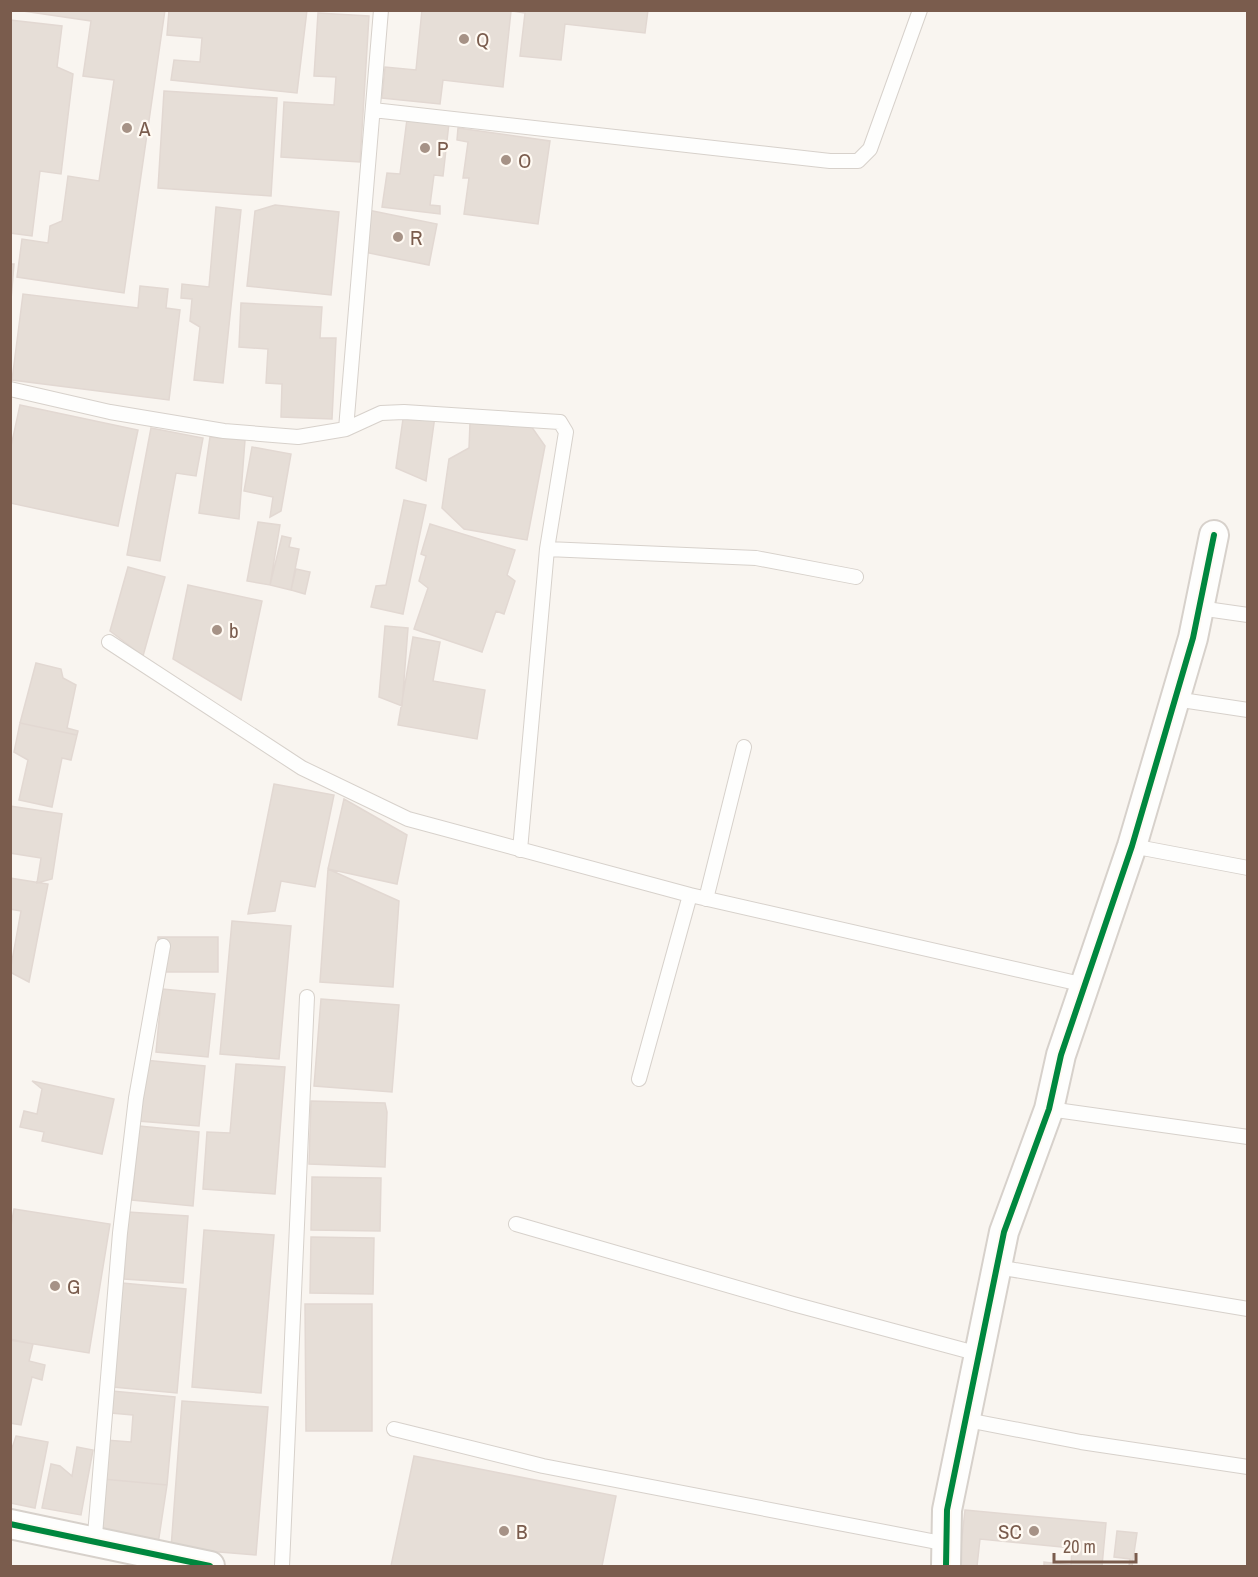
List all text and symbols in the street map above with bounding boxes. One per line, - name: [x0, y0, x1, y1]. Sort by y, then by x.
- place label: Q: [476, 25, 489, 54]
- marker: Q: [457, 32, 471, 46]
- place label: A: [138, 114, 151, 143]
- marker: A: [120, 121, 134, 135]
- place label: P: [437, 134, 449, 163]
- marker: P: [418, 141, 432, 155]
- place label: O: [518, 146, 531, 175]
- marker: O: [499, 153, 513, 167]
- place label: R: [410, 223, 422, 252]
- marker: R: [391, 230, 405, 244]
- place label: b: [229, 616, 239, 645]
- marker: b: [210, 623, 224, 637]
- place label: G: [67, 1272, 80, 1301]
- marker: G: [48, 1279, 62, 1293]
- place label: B: [516, 1517, 528, 1546]
- place label: SC: [998, 1517, 1022, 1546]
- marker: B: [497, 1524, 511, 1538]
- marker: SC: [1027, 1524, 1041, 1538]
- scale bar: [1054, 1526, 1136, 1564]
- text: 20 m: [1063, 1534, 1096, 1559]

